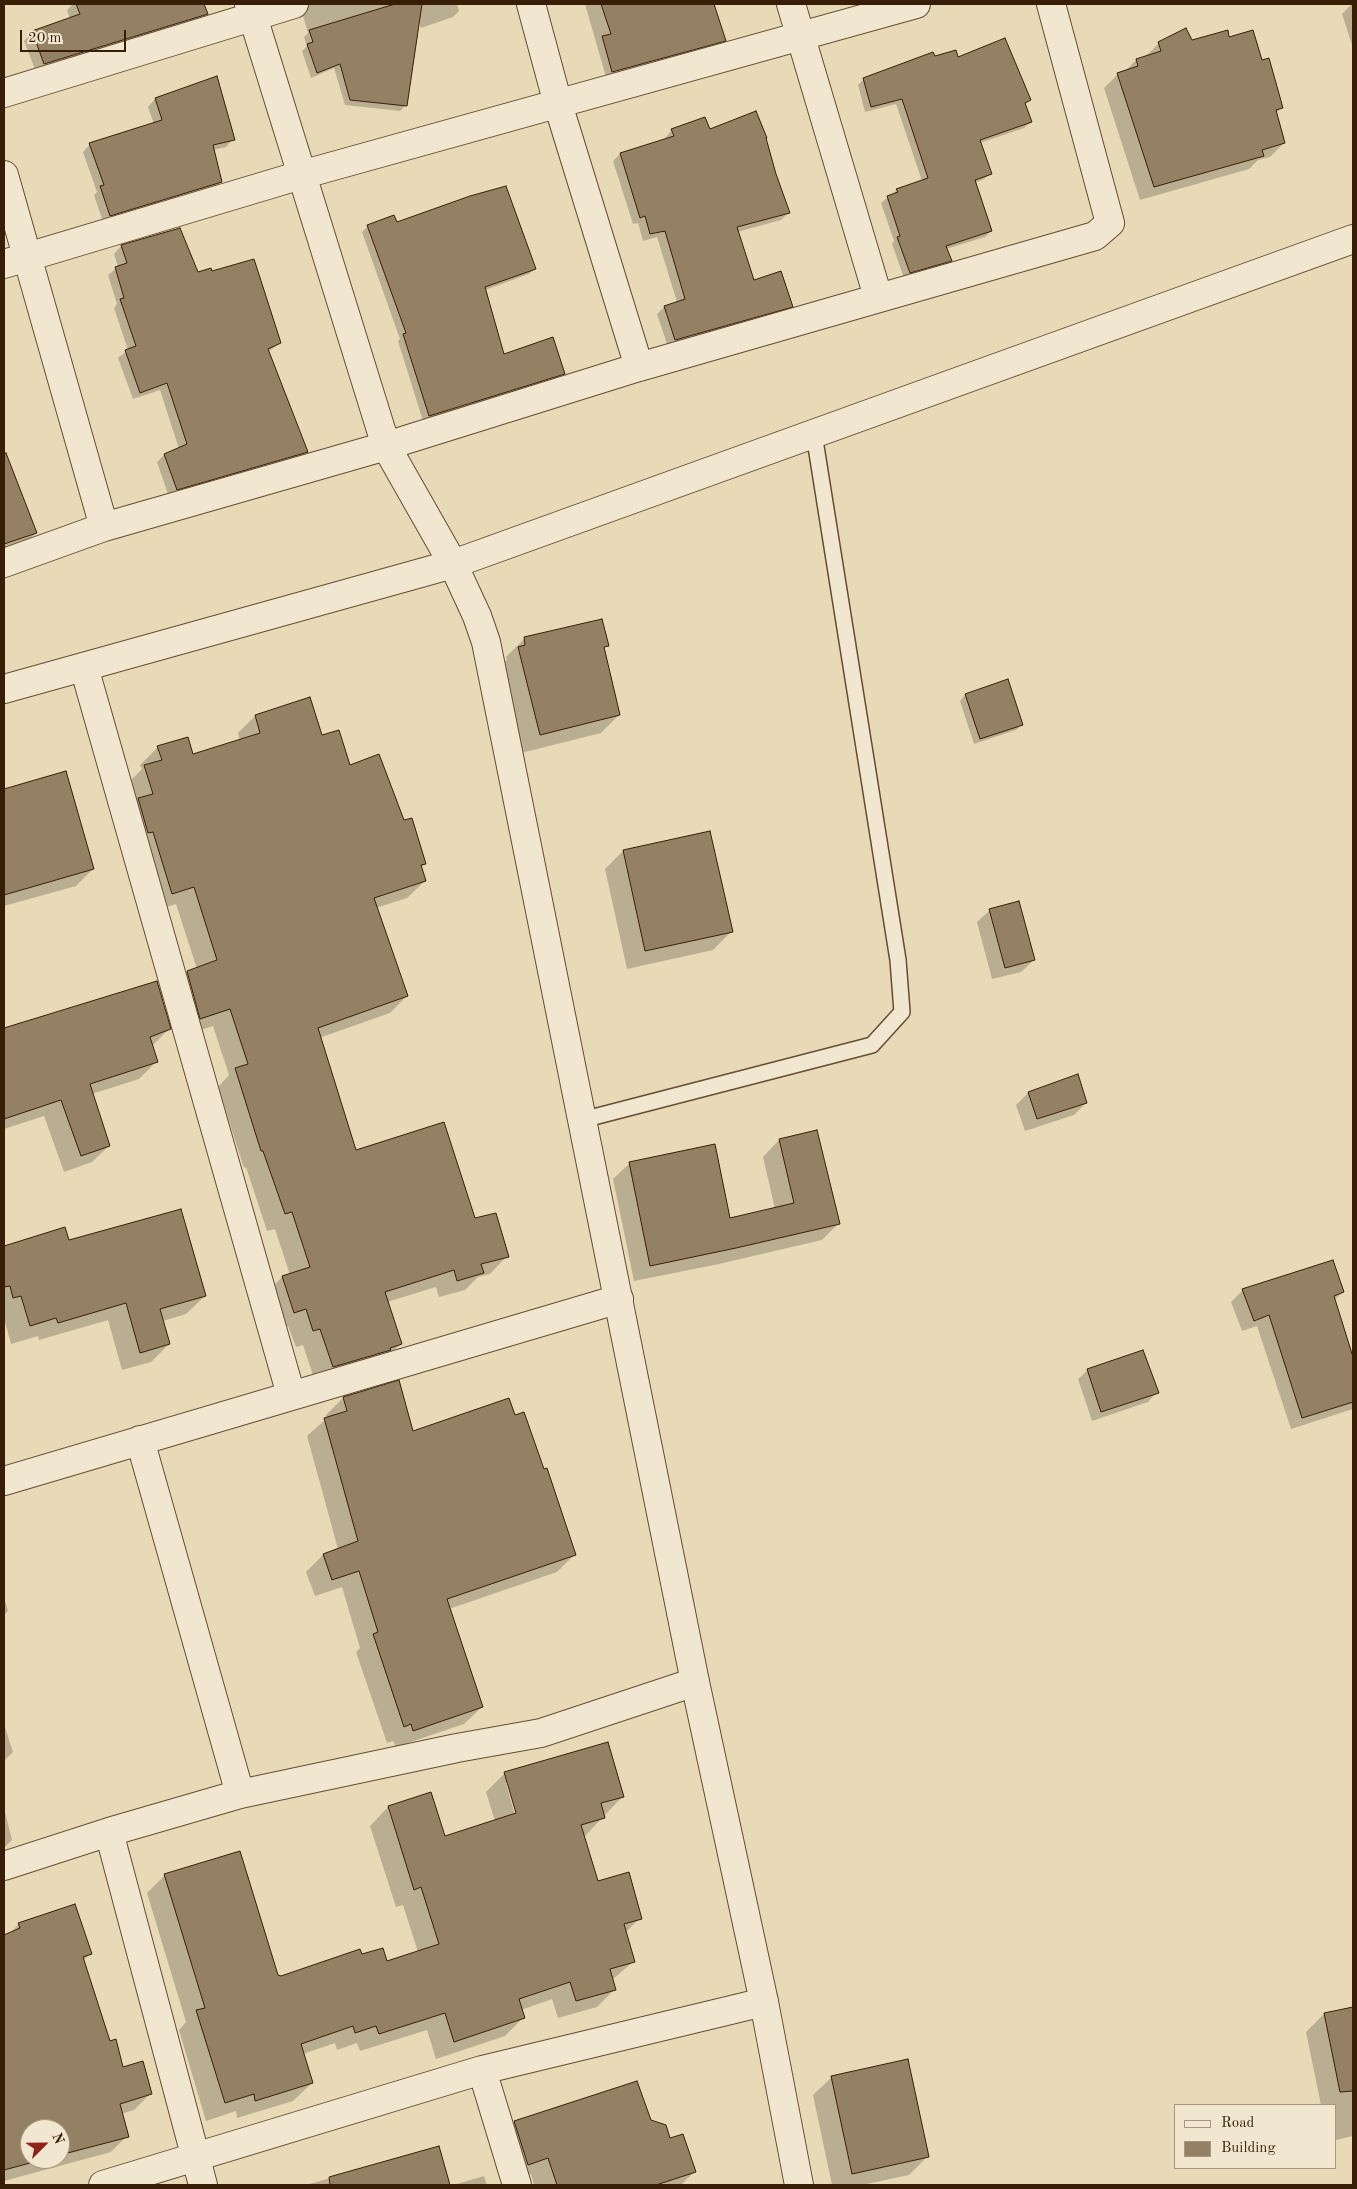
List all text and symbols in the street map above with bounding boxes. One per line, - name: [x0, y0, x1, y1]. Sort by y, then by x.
- scale bar: [22, 20, 129, 52]
- text: 20 m: [28, 31, 62, 46]
- legend: [1174, 2104, 1337, 2169]
- text: Road: [1221, 2116, 1254, 2131]
- north arrow: [20, 2119, 70, 2169]
- text: N: [49, 2131, 66, 2146]
- text: Building: [1221, 2141, 1276, 2156]

